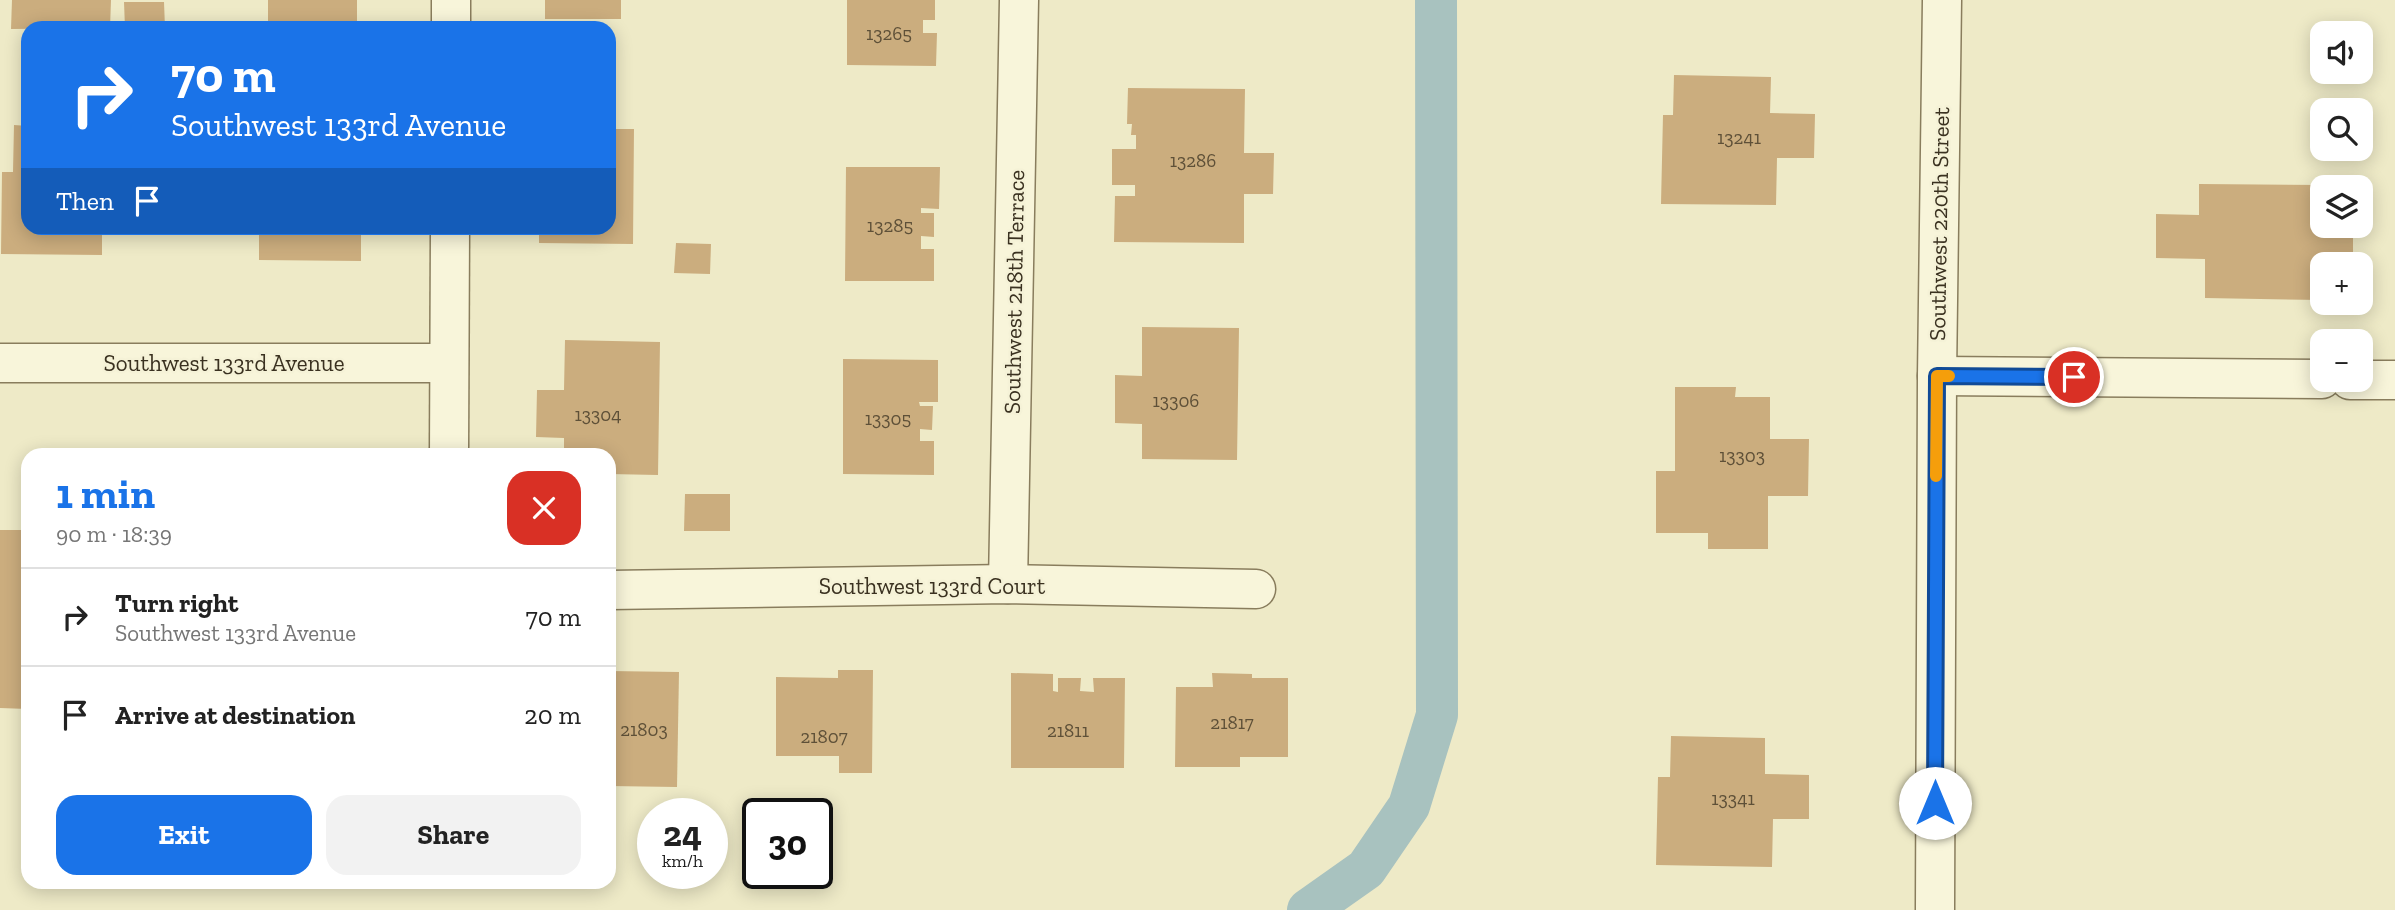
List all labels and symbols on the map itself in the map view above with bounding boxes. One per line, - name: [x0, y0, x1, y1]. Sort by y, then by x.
- house number: 13265: [866, 22, 912, 45]
- street label: Southwest 220th Street: [1923, 106, 1955, 341]
- house number: 13241: [1717, 126, 1761, 149]
- house number: 13286: [1170, 149, 1216, 172]
- street label: Southwest 218th Terrace: [998, 170, 1030, 414]
- house number: 13285: [867, 214, 913, 237]
- pin: [2044, 347, 2104, 407]
- street label: Southwest 133rd Avenue: [104, 349, 344, 377]
- house number: 13306: [1153, 389, 1199, 412]
- house number: 13304: [574, 403, 622, 426]
- house number: 13305: [865, 407, 911, 430]
- house number: 13303: [1719, 444, 1765, 467]
- street label: Southwest 133rd Court: [819, 572, 1046, 600]
- house number: 21817: [1210, 711, 1254, 734]
- house number: 21803: [620, 718, 668, 741]
- house number: 21811: [1047, 719, 1089, 742]
- house number: 21807: [800, 725, 848, 748]
- position arrow: [1898, 766, 1972, 840]
- house number: 13341: [1711, 787, 1755, 810]
- speed limit sign: 30: [742, 798, 833, 889]

